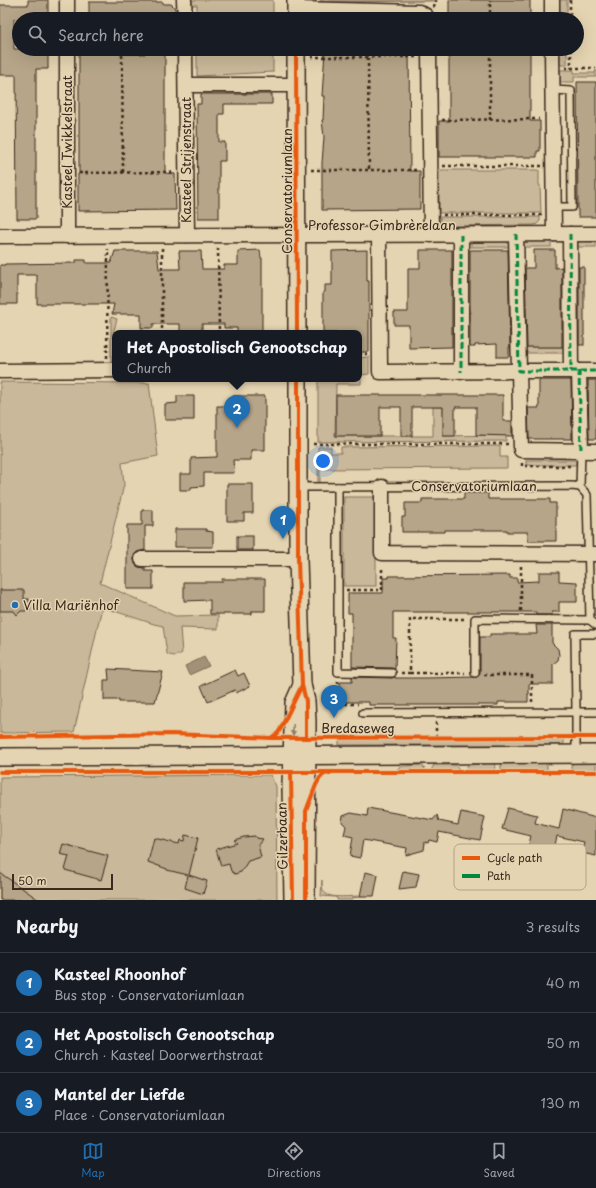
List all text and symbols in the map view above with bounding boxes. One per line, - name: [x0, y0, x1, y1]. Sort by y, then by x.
- search box: [12, 12, 584, 56]
- icon: search: [26, 23, 48, 45]
- text: Search here: [58, 23, 144, 46]
- street label: Kasteel Twikkelstraat: [57, 75, 76, 209]
- street label: Kasteel Strijenstraat: [176, 97, 195, 223]
- street label: Conservatoriumlaan: [277, 128, 296, 254]
- street label: Professor Gimbrèrelaan: [308, 215, 456, 234]
- popup: [112, 330, 362, 382]
- text: Het Apostolisch Genootschap: [127, 335, 347, 358]
- text: Church: [127, 358, 171, 377]
- pin: 2: [224, 395, 250, 428]
- your location: [313, 451, 333, 471]
- street label: Conservatoriumlaan: [411, 476, 537, 495]
- pin: 1: [270, 506, 296, 539]
- place label: Villa Mariënhof: [23, 595, 120, 614]
- marker: Villa Mariënhof: [10, 600, 20, 610]
- pin: 3: [321, 685, 347, 718]
- street label: Bredaseweg: [321, 718, 395, 737]
- one-way arrow: [290, 724, 296, 737]
- street label: Gilzerbaan: [271, 802, 292, 870]
- legend: [454, 844, 586, 890]
- text: Cycle path: [487, 849, 542, 866]
- text: Path: [487, 867, 511, 884]
- scale bar: [12, 872, 113, 891]
- text: 50 m: [18, 872, 47, 889]
- text: Nearby: [16, 913, 78, 939]
- text: 3 results: [526, 917, 580, 936]
- text: Kasteel Rhoonhof: [54, 962, 186, 985]
- text: 1: [26, 973, 32, 992]
- text: 40 m: [546, 973, 580, 992]
- text: Bus stop · Conservatoriumlaan: [54, 985, 245, 1004]
- text: Het Apostolisch Genootschap: [54, 1022, 275, 1045]
- text: 2: [24, 1033, 34, 1052]
- text: 50 m: [546, 1033, 580, 1052]
- text: Church · Kasteel Doorwerthstraat: [54, 1045, 263, 1064]
- text: Mantel der Liefde: [54, 1082, 185, 1105]
- text: 3: [25, 1093, 33, 1112]
- text: 130 m: [541, 1093, 580, 1112]
- text: Place · Conservatoriumlaan: [54, 1105, 225, 1124]
- tab: Map: [81, 1140, 105, 1181]
- tab: Directions: [267, 1140, 321, 1181]
- tab: Saved: [483, 1140, 515, 1181]

